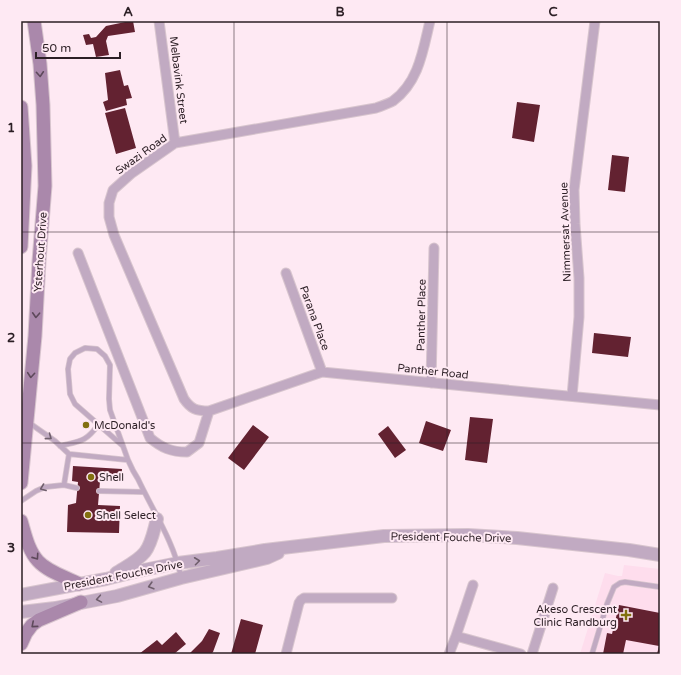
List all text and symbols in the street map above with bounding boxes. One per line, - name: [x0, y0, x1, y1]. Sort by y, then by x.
- text: A: [123, 4, 133, 20]
- text: B: [335, 4, 345, 20]
- text: C: [548, 4, 558, 20]
- scale bar: [36, 34, 120, 60]
- street label: Melbavink Street: [167, 36, 190, 125]
- text: 50 m: [42, 41, 71, 55]
- one-way arrow: [36, 71, 45, 77]
- text: 1: [7, 120, 15, 136]
- street label: Swazi Road: [113, 131, 169, 177]
- street label: Nimmersat Avenue: [557, 182, 574, 282]
- street label: Ysterhout Drive: [31, 212, 50, 292]
- street label: Panther Place: [414, 279, 429, 351]
- street label: Parana Place: [297, 284, 332, 352]
- one-way arrow: [31, 312, 40, 318]
- text: 2: [7, 330, 15, 346]
- street label: Panther Road: [397, 361, 469, 382]
- one-way arrow: [27, 372, 36, 378]
- place label: McDonald's: [94, 419, 155, 432]
- marker: McDonald's: [81, 420, 91, 430]
- one-way arrow: [44, 432, 51, 439]
- place label: Shell: [99, 471, 124, 484]
- marker: Shell: [86, 472, 96, 482]
- one-way arrow: [39, 484, 46, 492]
- place label: Shell Select: [96, 509, 156, 522]
- marker: Shell Select: [83, 510, 93, 520]
- street label: President Fouche Drive: [390, 530, 511, 545]
- text: 3: [7, 540, 15, 556]
- one-way arrow: [31, 552, 38, 559]
- one-way arrow: [194, 557, 200, 566]
- street label: President Fouche Drive: [63, 558, 184, 593]
- one-way arrow: [147, 581, 154, 590]
- one-way arrow: [96, 594, 102, 603]
- place label: Akeso Crescent Clinic Randburg: [533, 603, 617, 629]
- marker: Akeso Crescent Clinic Randburg: [620, 609, 632, 621]
- one-way arrow: [32, 620, 39, 627]

